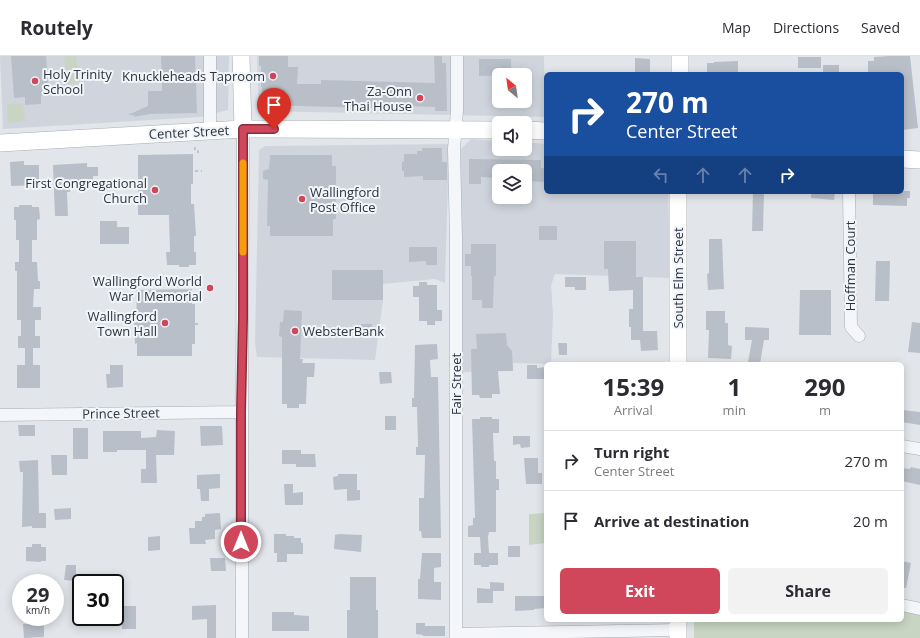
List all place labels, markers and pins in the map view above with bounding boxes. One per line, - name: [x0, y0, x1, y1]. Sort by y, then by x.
- place label: Holy Trinity School: [43, 65, 112, 98]
- place label: Knuckleheads Taproom: [122, 67, 265, 85]
- marker: Knuckleheads Taproom: [268, 71, 278, 81]
- marker: Holy Trinity School: [30, 76, 40, 86]
- place label: Za-Onn Thai House: [344, 82, 412, 115]
- pin: [257, 88, 291, 129]
- marker: Za-Onn Thai House: [415, 93, 425, 103]
- place label: First Congregational Church: [25, 174, 147, 207]
- place label: Wallingford Post Office: [310, 183, 380, 216]
- marker: First Congregational Church: [150, 185, 160, 195]
- marker: Wallingford Post Office: [297, 194, 307, 204]
- place label: Wallingford World War I Memorial: [93, 272, 202, 305]
- marker: Wallingford World War I Memorial: [205, 283, 215, 293]
- place label: Wallingford Town Hall: [87, 307, 157, 340]
- marker: Wallingford Town Hall: [160, 318, 170, 328]
- place label: WebsterBank: [303, 322, 384, 340]
- marker: WebsterBank: [290, 326, 300, 336]

